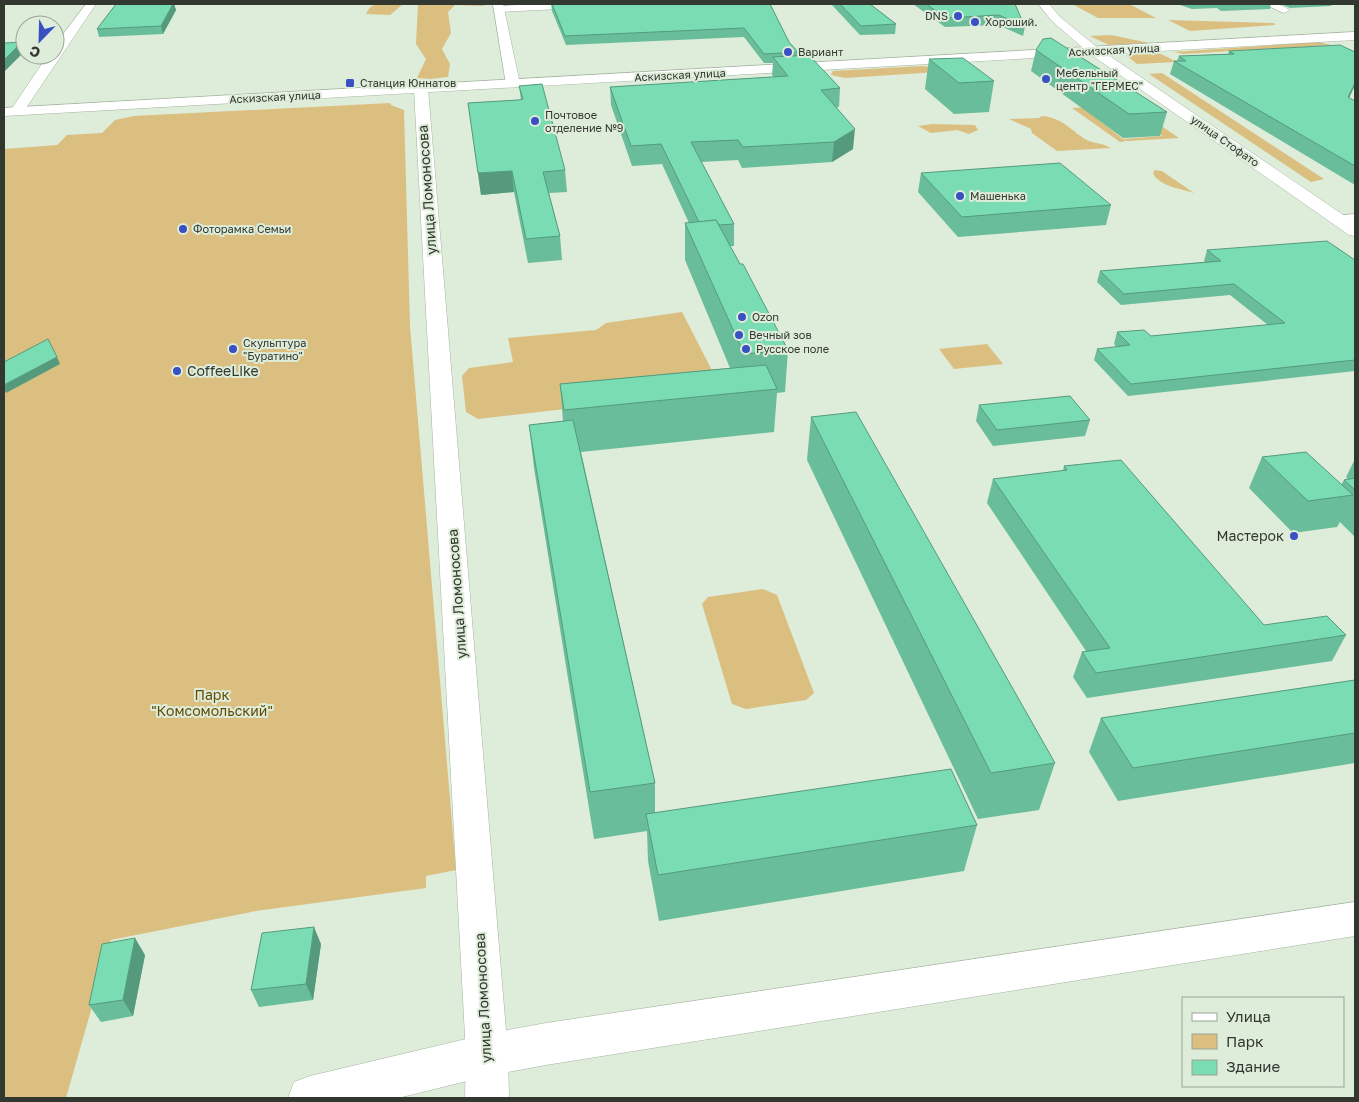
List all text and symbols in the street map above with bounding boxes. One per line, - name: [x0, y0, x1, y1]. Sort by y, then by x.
- place label: DNS: [925, 9, 948, 22]
- marker: DNS: [952, 10, 964, 22]
- north arrow: [15, 15, 65, 65]
- place label: Хороший.: [985, 15, 1038, 28]
- marker: Хороший.: [969, 16, 981, 28]
- street label: Аскизская улица: [1068, 41, 1160, 58]
- text: С: [27, 43, 43, 62]
- place label: Вариант: [798, 45, 844, 58]
- marker: Вариант: [782, 46, 794, 58]
- street label: Аскизская улица: [634, 66, 726, 83]
- place label: Мебельный центр "ГЕРМЕС": [1056, 66, 1143, 92]
- marker: Мебельный центр "ГЕРМЕС": [1040, 73, 1052, 85]
- place label: Станция Юннатов: [360, 76, 456, 89]
- marker: Станция Юннатов: [344, 77, 356, 89]
- street label: Аскизская улица: [229, 88, 321, 105]
- place label: Почтовое отделение №9: [545, 108, 623, 134]
- street label: улица Стофато: [1189, 112, 1262, 169]
- marker: Почтовое отделение №9: [529, 115, 541, 127]
- street label: улица Ломоносова: [413, 124, 440, 256]
- place label: Машенька: [970, 189, 1026, 202]
- marker: Машенька: [954, 190, 966, 202]
- place label: Фоторамка Семьи: [193, 222, 291, 235]
- marker: Фоторамка Семьи: [177, 223, 189, 235]
- place label: Ozon: [752, 310, 779, 323]
- marker: Ozon: [736, 311, 748, 323]
- place label: Вечный зов: [749, 328, 812, 341]
- marker: Вечный зов: [733, 329, 745, 341]
- place label: Скульптура "Буратино": [243, 336, 306, 362]
- place label: Русское поле: [756, 342, 829, 355]
- marker: Скульптура "Буратино": [227, 343, 239, 355]
- marker: Русское поле: [740, 343, 752, 355]
- place label: CoffeeLike: [187, 362, 259, 379]
- marker: CoffeeLike: [171, 365, 183, 377]
- place label: Мастерок: [1217, 527, 1284, 544]
- street label: улица Ломоносова: [443, 528, 470, 660]
- marker: Мастерок: [1288, 530, 1300, 542]
- park label: Парк "Комсомольский": [151, 686, 273, 719]
- street label: улица Ломоносова: [471, 933, 494, 1063]
- legend: [1182, 997, 1344, 1087]
- text: Улица: [1226, 1007, 1271, 1025]
- text: Парк: [1226, 1032, 1264, 1050]
- text: Здание: [1226, 1057, 1280, 1075]

